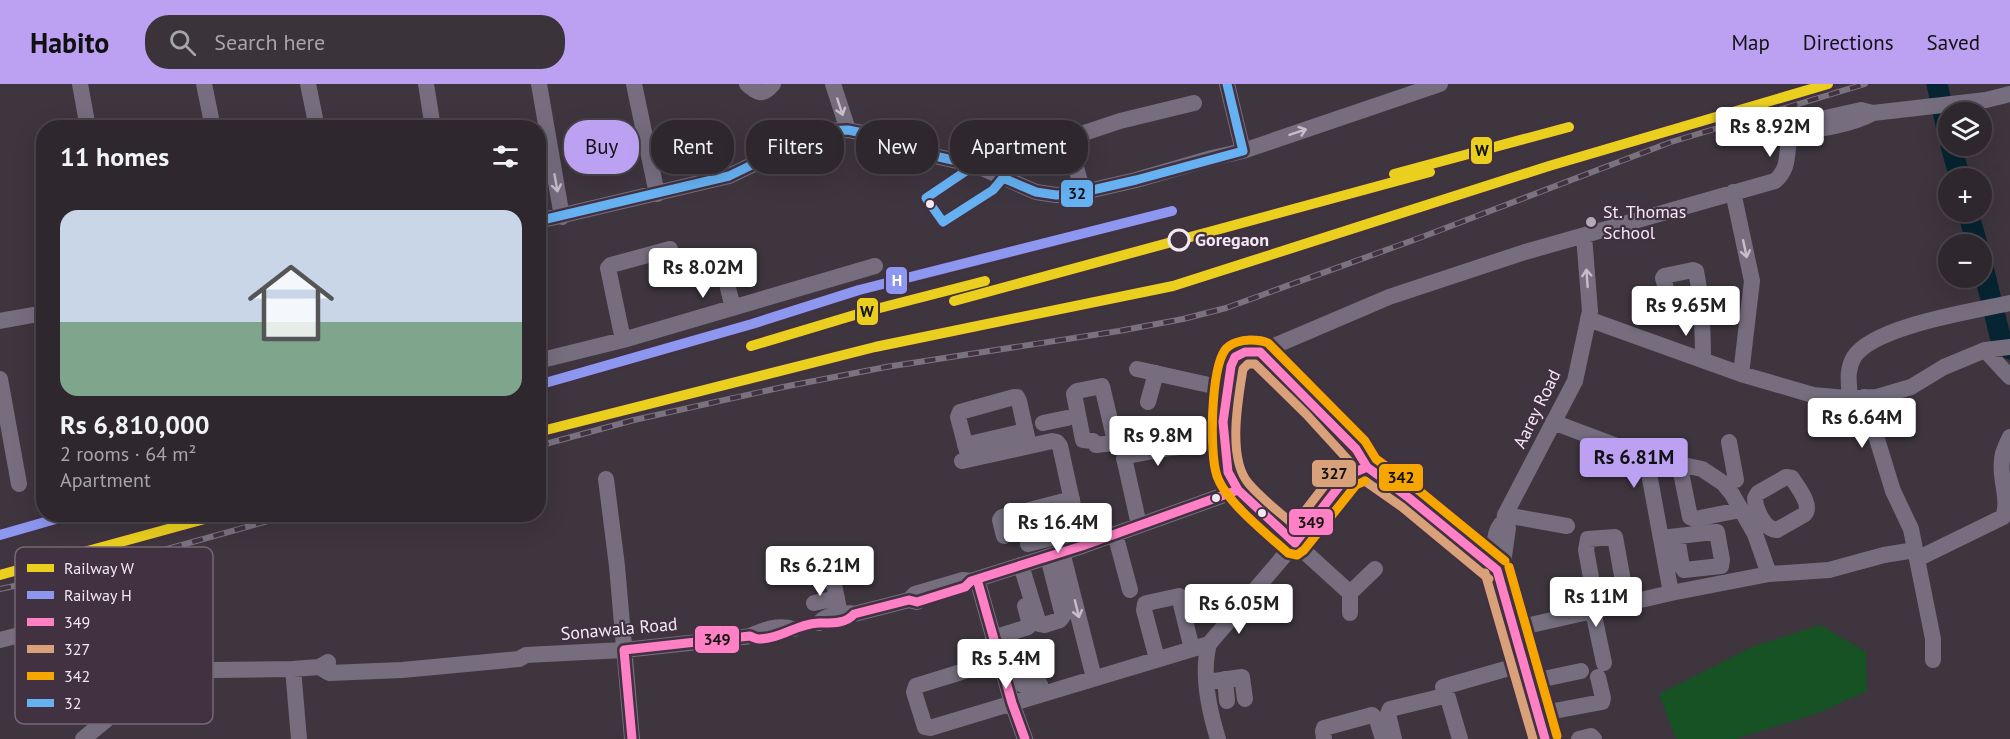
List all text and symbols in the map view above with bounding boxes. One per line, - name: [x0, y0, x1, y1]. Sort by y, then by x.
- search box: [145, 15, 565, 69]
- text: Habito: [30, 24, 109, 61]
- icon: search: [166, 26, 199, 59]
- text: Search here: [214, 28, 325, 56]
- text: Map: [1731, 29, 1770, 56]
- text: Directions: [1803, 29, 1894, 56]
- text: Saved: [1927, 29, 1980, 56]
- one-way arrow: [835, 97, 846, 116]
- map controls: [1938, 102, 1992, 288]
- button: layers: [1938, 102, 1992, 156]
- pin: Rs 8.92M: [1708, 107, 1832, 158]
- text: Rs 8.92M: [1730, 113, 1810, 139]
- chip: Buy: [564, 120, 639, 174]
- chip: Rent: [651, 120, 734, 174]
- chip: Filters: [746, 120, 844, 174]
- chip: New: [856, 120, 938, 174]
- chip: Apartment: [950, 120, 1088, 174]
- one-way arrow: [1288, 126, 1307, 137]
- line badge: W: [1470, 136, 1493, 165]
- text: 11 homes: [60, 140, 169, 173]
- icon: filters: [489, 140, 522, 173]
- text: W: [1475, 140, 1489, 160]
- button: +: [1938, 168, 1992, 222]
- one-way arrow: [551, 173, 562, 192]
- line badge: 32: [1060, 179, 1094, 208]
- text: 32: [1068, 183, 1086, 203]
- unlabelled marker: [924, 198, 936, 210]
- place label: St. Thomas School: [1603, 200, 1686, 244]
- marker: St. Thomas School: [1584, 215, 1598, 229]
- place label: Goregaon: [1195, 228, 1269, 251]
- marker: Goregaon: [1168, 229, 1190, 251]
- button: −: [1938, 234, 1992, 288]
- one-way arrow: [1740, 239, 1751, 258]
- pin: Rs 8.02M: [641, 248, 765, 299]
- icon: home: [237, 249, 345, 357]
- text: Rs 8.02M: [663, 254, 743, 280]
- line badge: H: [885, 266, 908, 295]
- one-way arrow: [1582, 268, 1593, 288]
- text: H: [892, 270, 902, 290]
- pin: Rs 9.65M: [1624, 286, 1748, 337]
- text: Rs 9.65M: [1646, 292, 1726, 318]
- line badge: W: [856, 297, 879, 326]
- text: W: [860, 301, 874, 321]
- street label: Aarey Road: [1508, 366, 1566, 452]
- pin: Rs 6.64M: [1800, 398, 1924, 449]
- text: Rs 6.64M: [1822, 404, 1902, 430]
- text: Rs 6,810,000: [60, 408, 210, 441]
- pin: Rs 9.8M: [1103, 416, 1213, 467]
- text: Rs 9.8M: [1123, 422, 1193, 448]
- pin: Rs 6.81M: [1572, 438, 1696, 489]
- text: 2 rooms · 64 m²: [60, 441, 196, 467]
- text: Rs 6.81M: [1594, 444, 1674, 470]
- line badge: 327: [1311, 459, 1357, 488]
- text: 327: [1320, 463, 1348, 483]
- line badge: 342: [1378, 463, 1424, 492]
- text: Apartment: [60, 467, 151, 493]
- text: 342: [1387, 467, 1415, 487]
- unlabelled marker: [1210, 492, 1222, 504]
- pin: Rs 16.4M: [996, 503, 1120, 554]
- unlabelled marker: [1256, 507, 1268, 519]
- line badge: 349: [1288, 508, 1334, 536]
- text: Rs 16.4M: [1018, 509, 1098, 535]
- text: 349: [1297, 512, 1325, 532]
- pin: Rs 6.21M: [758, 546, 882, 597]
- legend: [15, 547, 213, 724]
- text: Rs 6.21M: [780, 552, 860, 578]
- text: Railway W: [64, 558, 135, 578]
- pin: Rs 11M: [1547, 577, 1645, 628]
- text: Rs 11M: [1564, 583, 1628, 609]
- pin: Rs 6.05M: [1177, 584, 1301, 635]
- text: Railway H: [64, 585, 132, 605]
- text: Rs 6.05M: [1199, 590, 1279, 616]
- one-way arrow: [1071, 599, 1083, 618]
- text: 349: [64, 612, 90, 632]
- street label: Sonawala Road: [560, 612, 678, 645]
- line badge: 349: [694, 625, 740, 654]
- text: 349: [703, 629, 731, 649]
- text: 327: [64, 639, 90, 659]
- pin: Rs 5.4M: [951, 639, 1061, 690]
- text: Rs 5.4M: [971, 645, 1041, 671]
- text: 342: [64, 666, 90, 686]
- text: 32: [64, 693, 81, 713]

